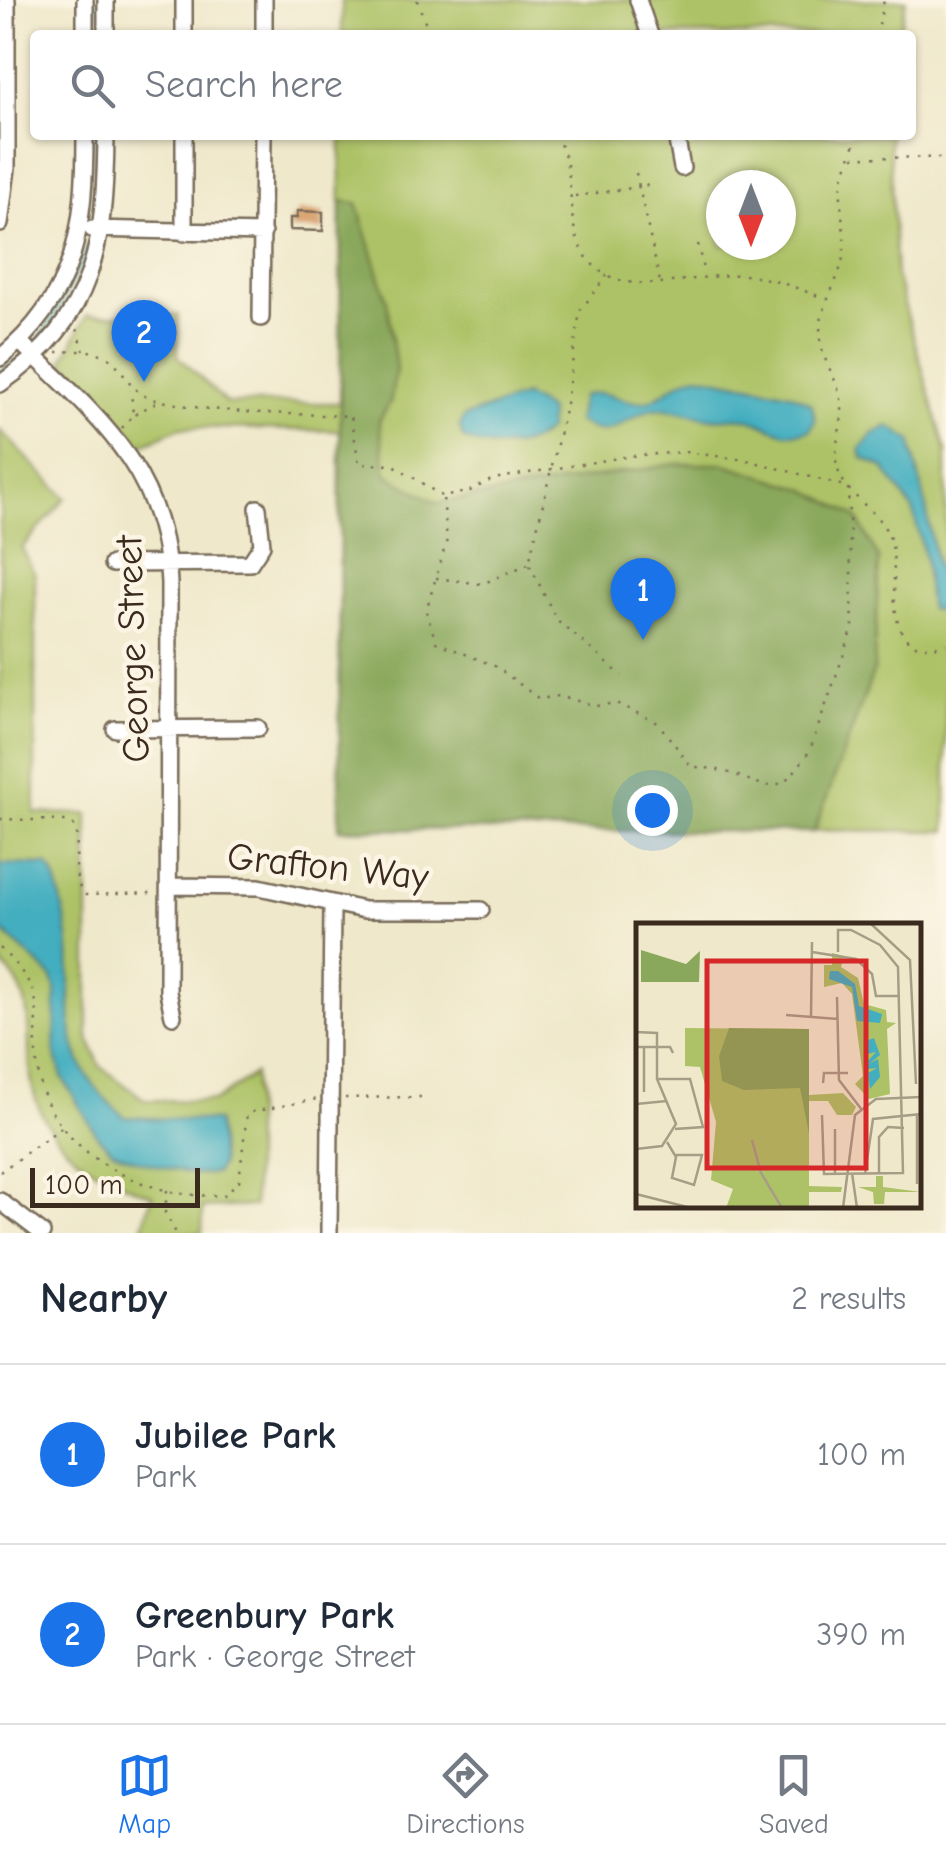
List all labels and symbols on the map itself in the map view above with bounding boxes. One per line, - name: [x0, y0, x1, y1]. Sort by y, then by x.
- north arrow: [706, 170, 796, 260]
- pin: 2: [112, 300, 176, 382]
- street label: George Street: [107, 533, 159, 763]
- pin: 1: [610, 558, 676, 640]
- your location: [627, 785, 678, 836]
- street label: Grafton Way: [225, 835, 431, 899]
- inset map: [636, 923, 921, 1208]
- scale bar: [30, 1163, 200, 1208]

